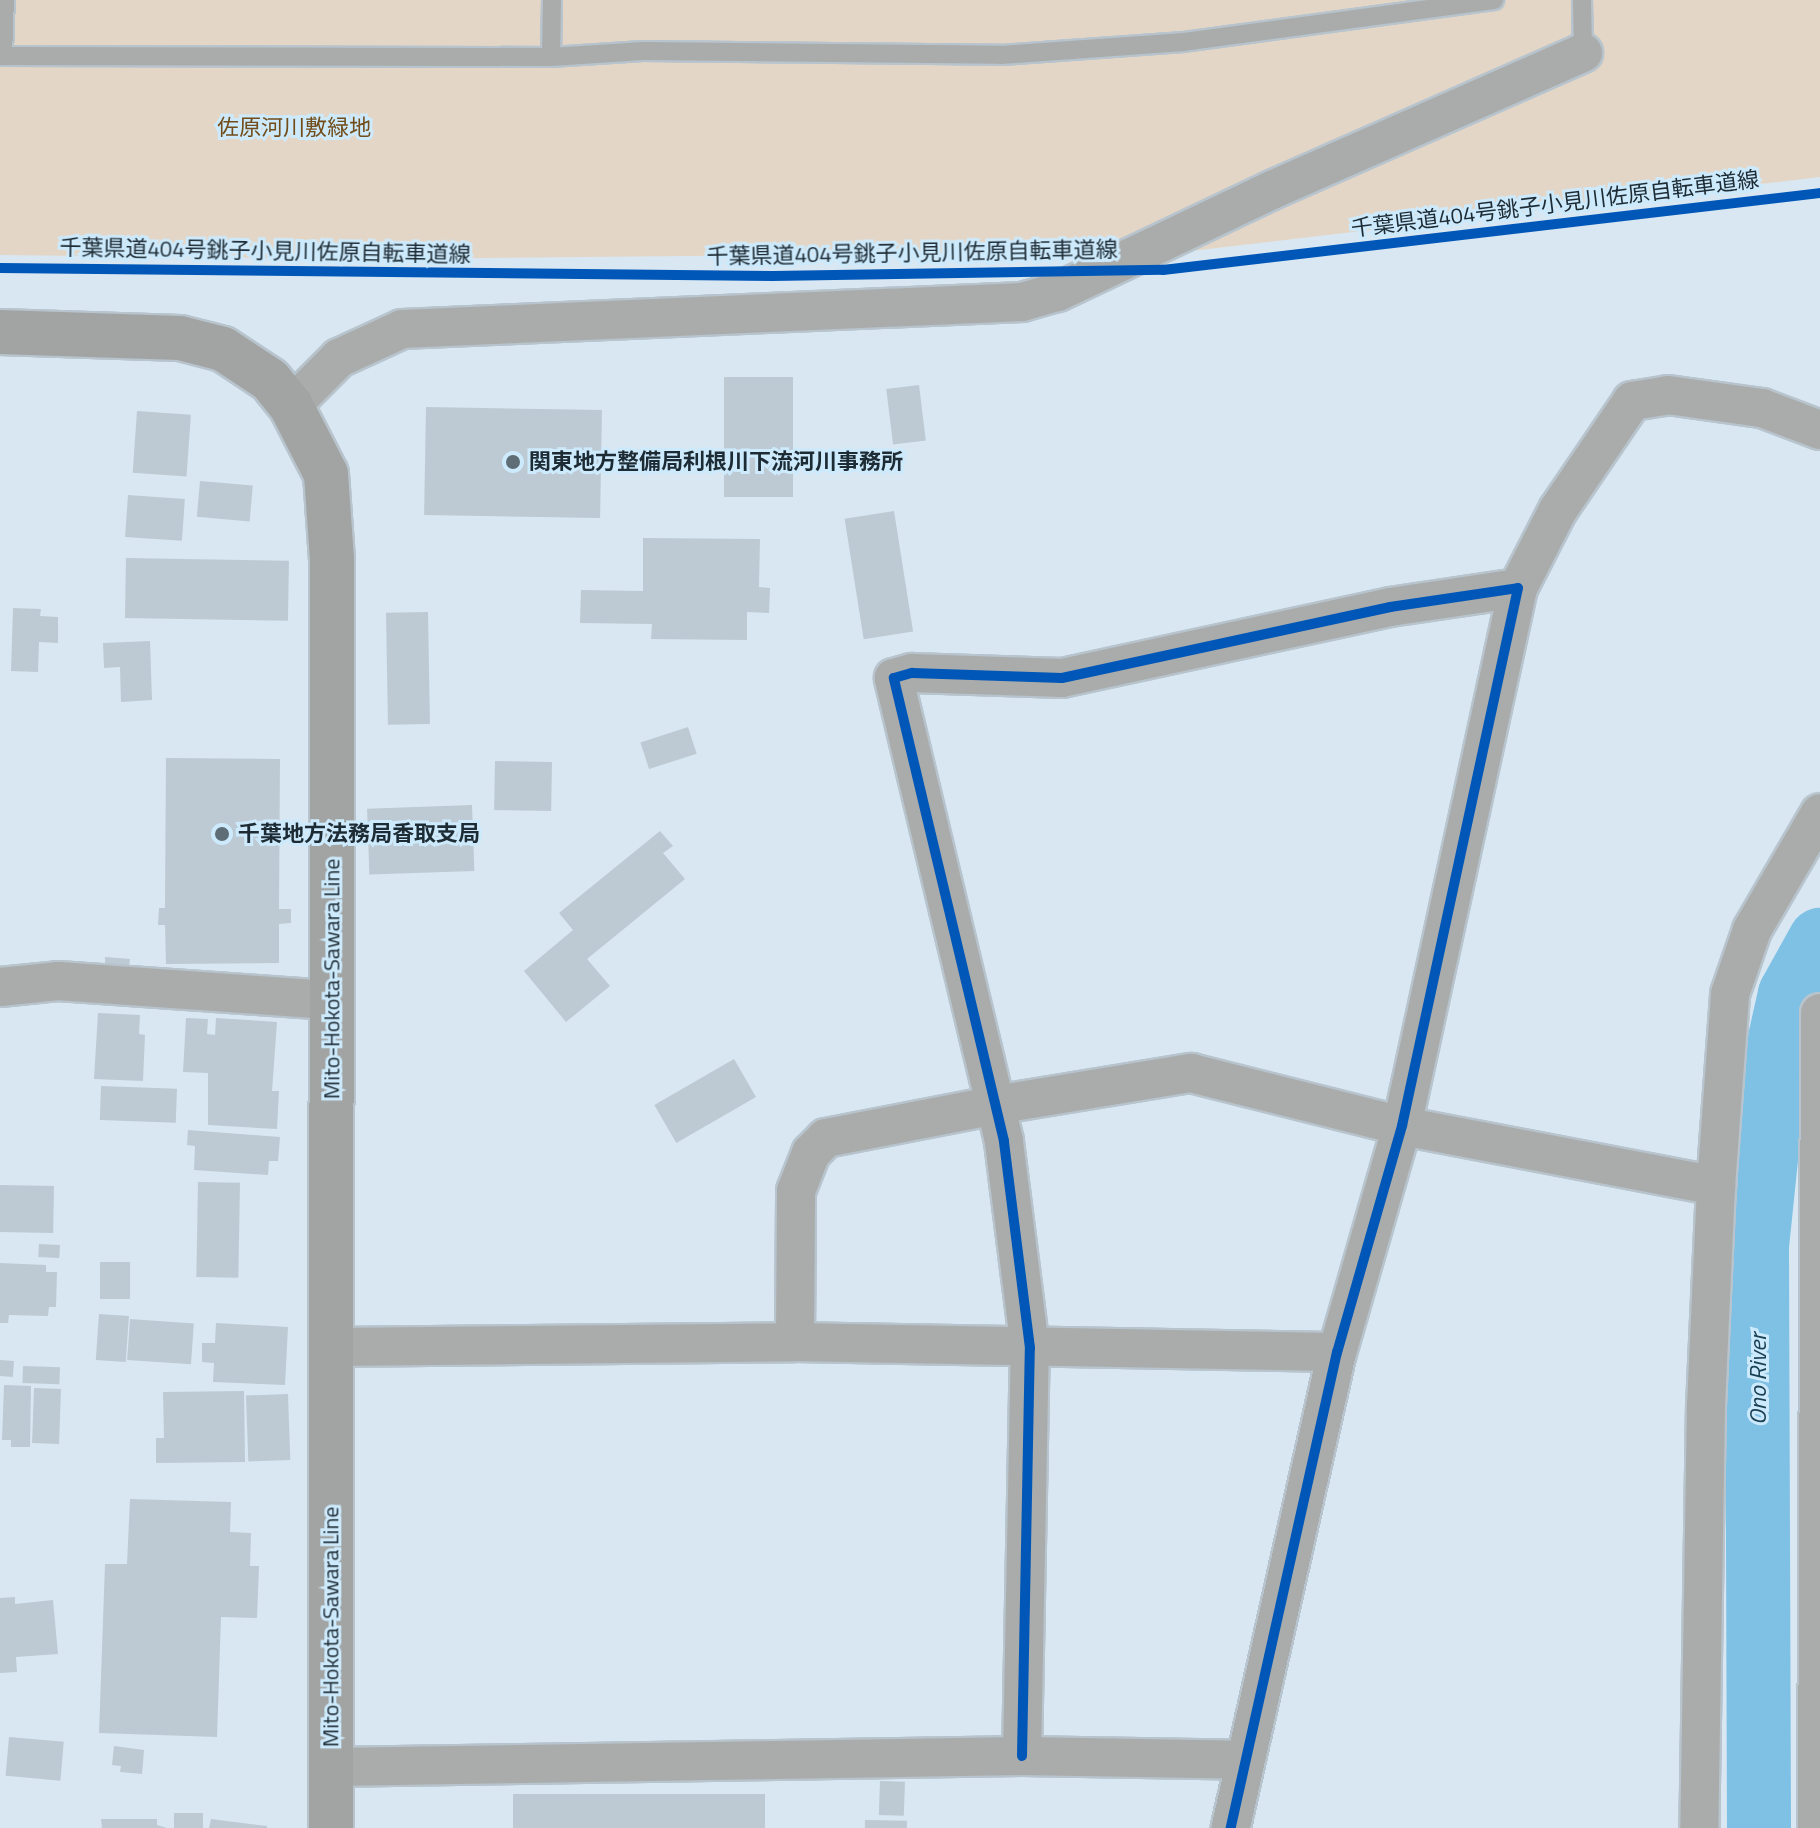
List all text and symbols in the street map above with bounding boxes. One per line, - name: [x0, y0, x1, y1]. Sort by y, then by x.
- park label: 佐原河川敷緑地: [217, 115, 371, 141]
- street label: 千葉県道404号銚子小見川佐原自転車道線: [1349, 166, 1761, 242]
- street label: 千葉県道404号銚子小見川佐原自転車道線: [59, 234, 471, 268]
- street label: 千葉県道404号銚子小見川佐原自転車道線: [706, 236, 1118, 270]
- place label: 関東地方整備局利根川下流河川事務所: [529, 449, 903, 475]
- marker: 関東地方整備局利根川下流河川事務所: [504, 453, 522, 471]
- place label: 千葉地方法務局香取支局: [238, 821, 480, 847]
- marker: 千葉地方法務局香取支局: [213, 825, 231, 843]
- street label: Mito-Hokota-Sawara Line: [319, 859, 345, 1099]
- water label: Ono River: [1744, 1333, 1772, 1425]
- street label: Mito-Hokota-Sawara Line: [318, 1507, 344, 1747]

